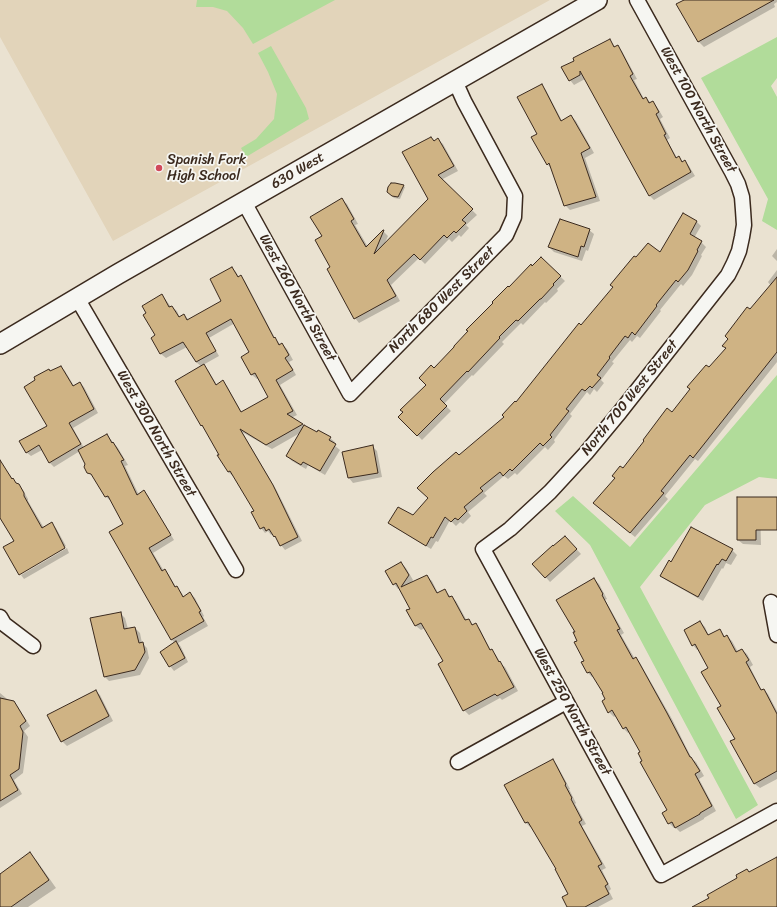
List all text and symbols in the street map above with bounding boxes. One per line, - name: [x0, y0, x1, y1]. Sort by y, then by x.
- street label: West 100 North Street: [656, 44, 740, 176]
- street label: 630 West: [268, 149, 328, 193]
- place label: Spanish Fork High School: [167, 152, 246, 184]
- marker: Spanish Fork High School: [154, 163, 164, 173]
- street label: West 260 North Street: [255, 231, 339, 365]
- street label: North 680 West Street: [385, 243, 499, 357]
- street label: North 700 West Street: [578, 337, 682, 459]
- street label: West 300 North Street: [113, 368, 199, 500]
- street label: West 250 North Street: [530, 645, 614, 779]

